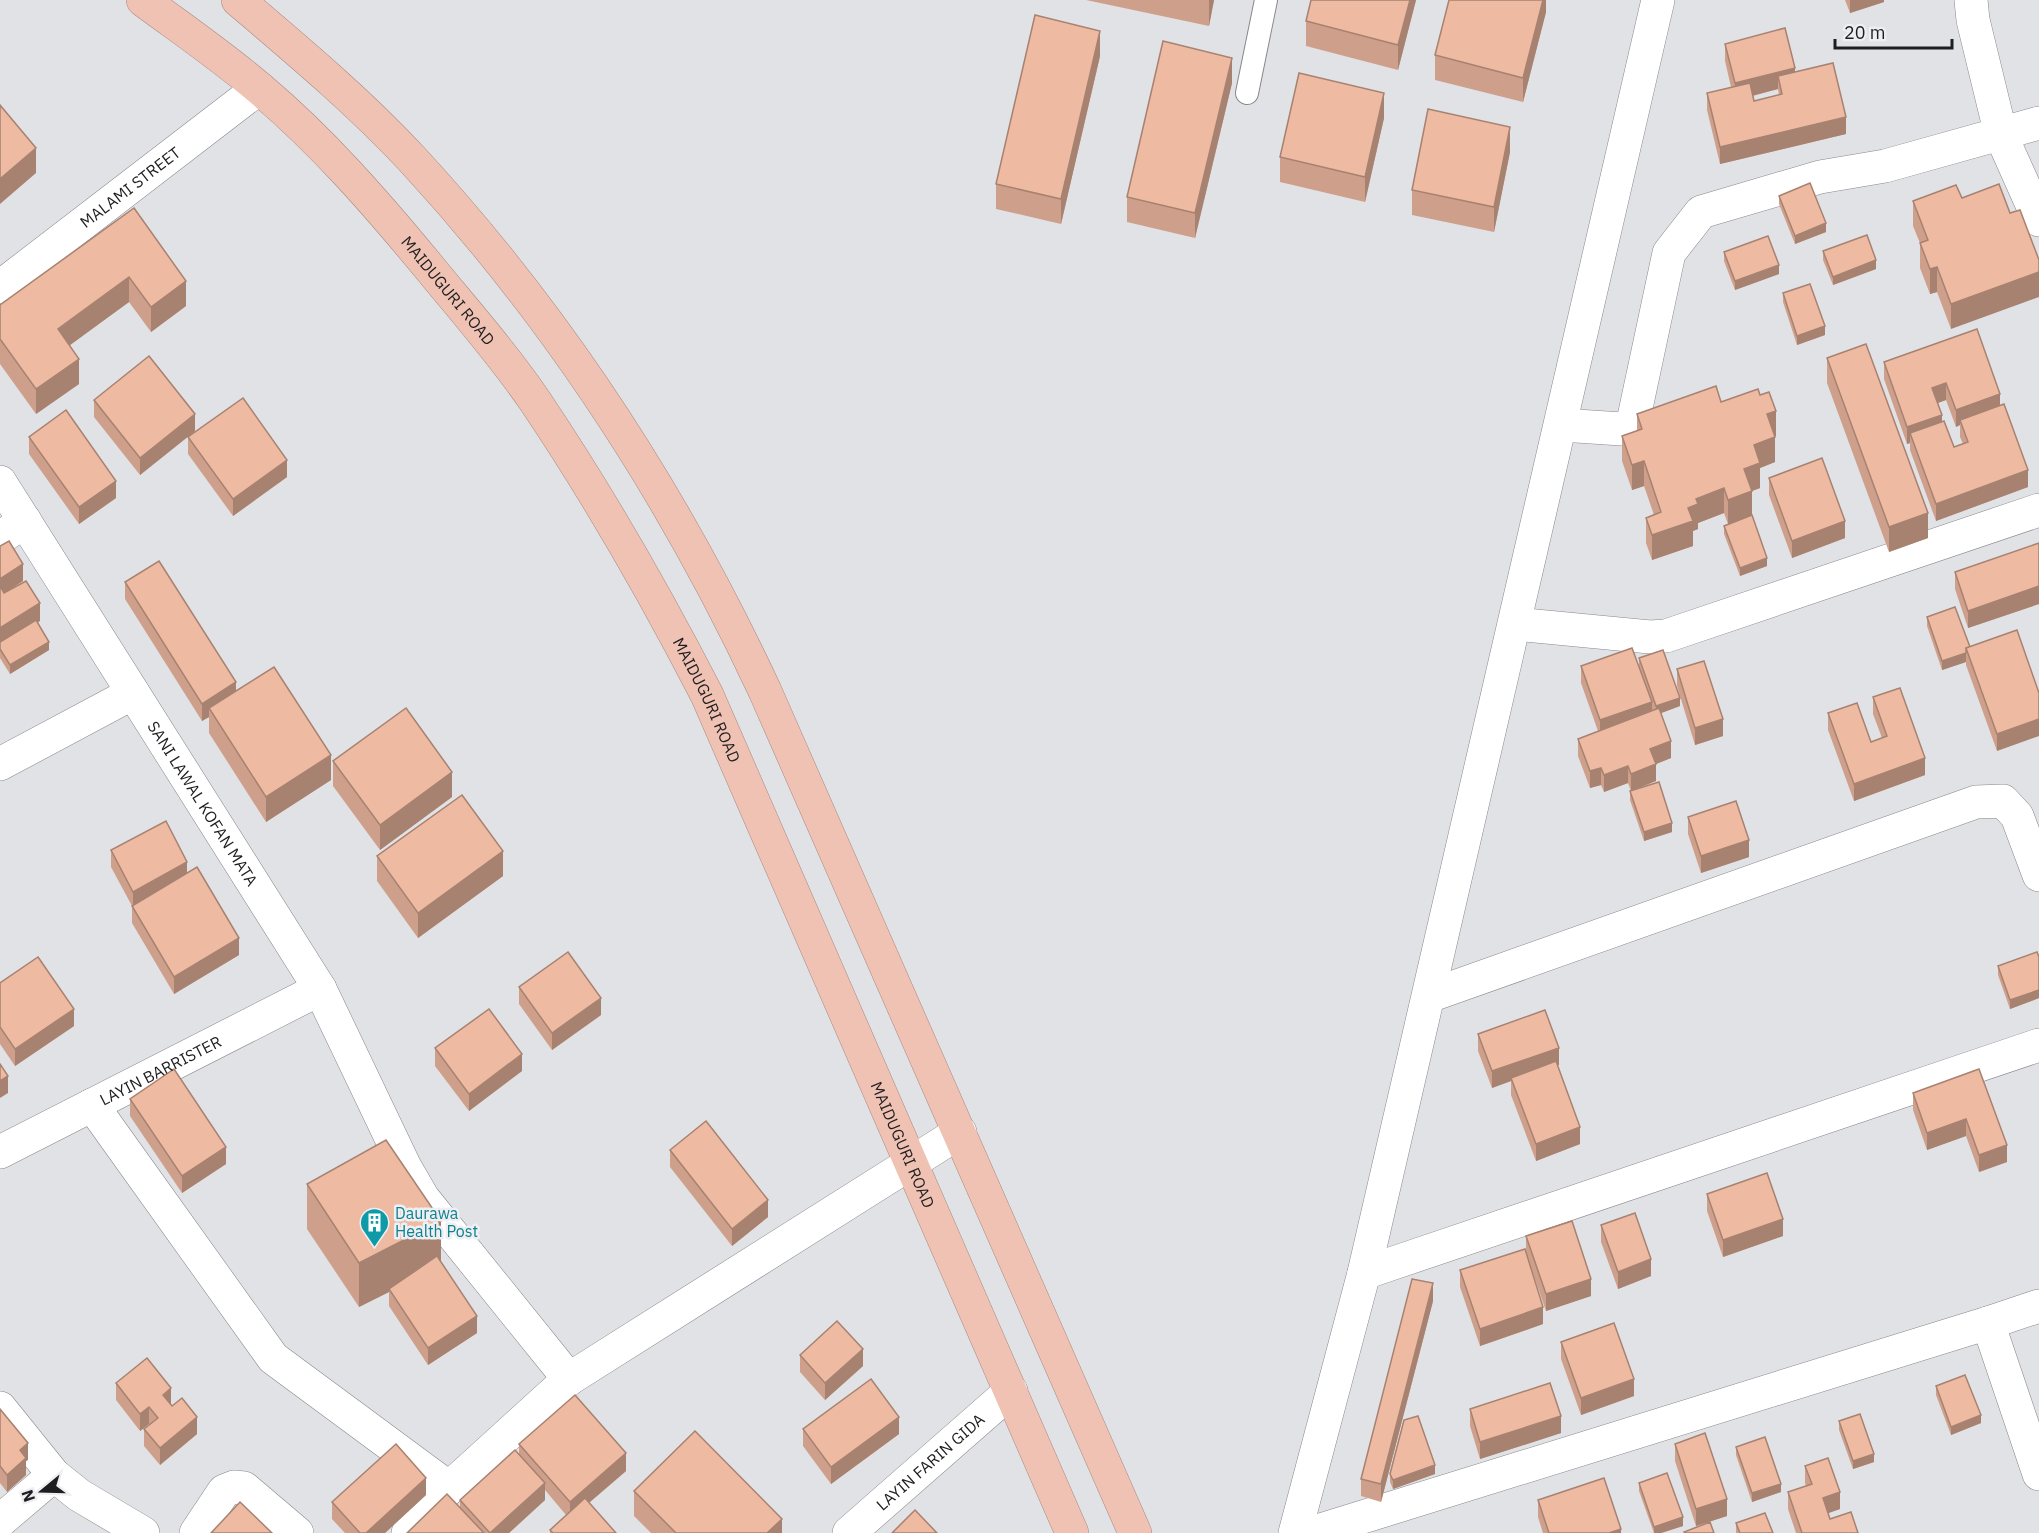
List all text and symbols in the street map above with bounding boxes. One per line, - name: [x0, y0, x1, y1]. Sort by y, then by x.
- scale bar: [1835, 12, 1952, 50]
- text: 20 m: [1844, 21, 1886, 44]
- street label: MALAMI STREET: [76, 142, 184, 232]
- street label: MAIDUGURI ROAD: [397, 232, 499, 349]
- street label: MAIDUGURI ROAD: [669, 634, 745, 765]
- street label: SANI LAWAL KOFAN MATA: [143, 717, 262, 890]
- street label: LAYIN BARRISTER: [96, 1031, 225, 1110]
- street label: MAIDUGURI ROAD: [867, 1078, 939, 1211]
- place label: Daurawa Health Post: [395, 1203, 478, 1241]
- building icon: Daurawa Health Post: [358, 1206, 390, 1248]
- street label: LAYIN FARIN GIDA: [872, 1409, 988, 1515]
- north arrow: [12, 1461, 72, 1521]
- text: N: [16, 1487, 39, 1505]

